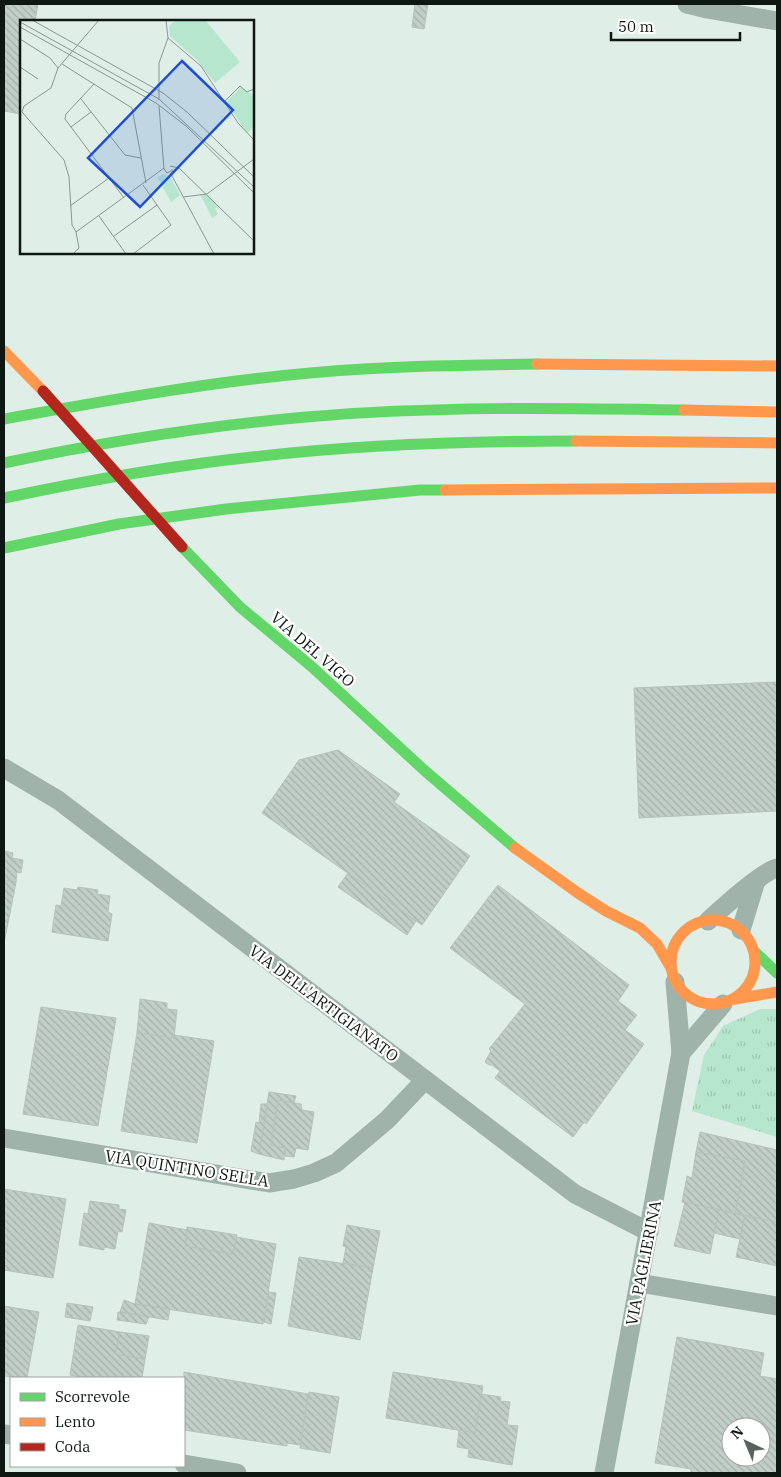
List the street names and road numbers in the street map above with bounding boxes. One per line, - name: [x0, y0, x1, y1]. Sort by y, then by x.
- street label: VIA DEL VIGO: [267, 607, 359, 691]
- street label: VIA DELL'ARTIGIANATO: [245, 940, 403, 1066]
- street label: VIA QUINTINO SELLA: [104, 1145, 270, 1191]
- street label: VIA PAGLIERINA: [621, 1199, 665, 1327]

